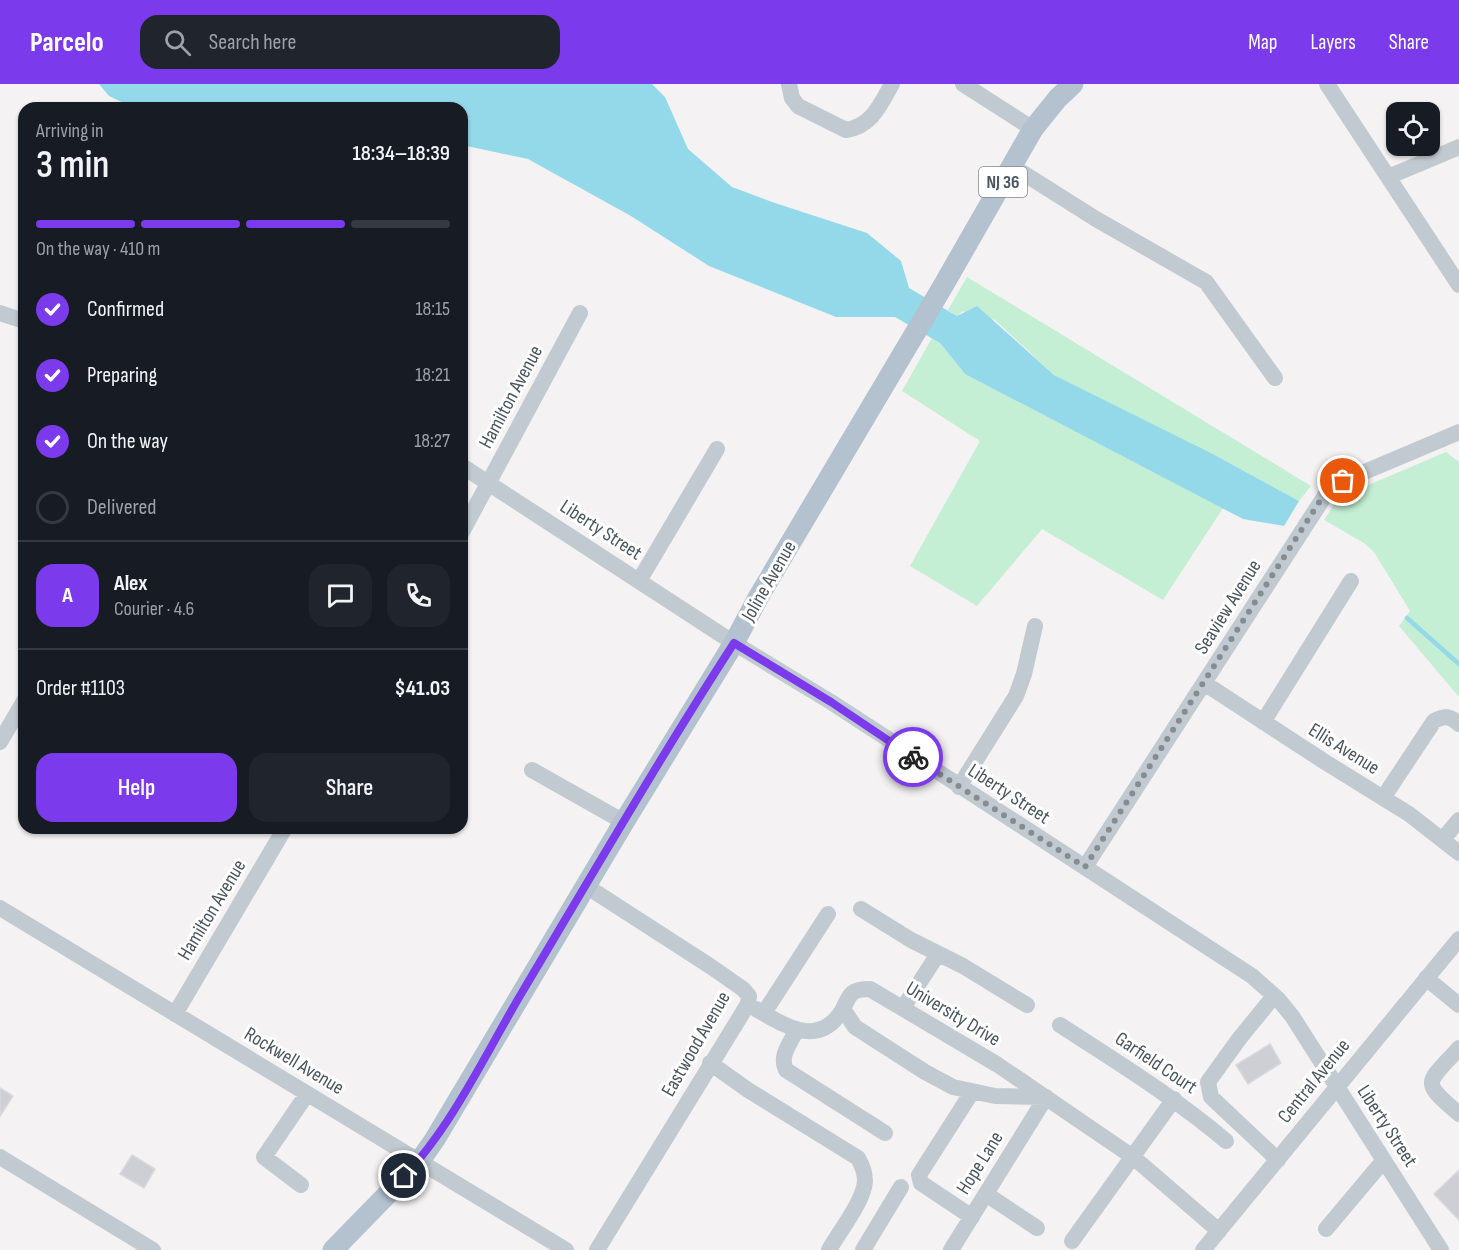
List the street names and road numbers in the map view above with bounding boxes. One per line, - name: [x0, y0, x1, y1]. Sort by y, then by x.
- road number: NJ 36: [979, 167, 1027, 197]
- street label: Hamilton Avenue: [474, 341, 548, 453]
- street label: Liberty Street: [556, 495, 646, 565]
- street label: Joline Avenue: [736, 536, 802, 626]
- street label: Seaview Avenue: [1189, 555, 1267, 659]
- street label: Ellis Avenue: [1304, 718, 1384, 780]
- street label: Liberty Street: [964, 759, 1054, 829]
- street label: Hamilton Avenue: [173, 855, 251, 965]
- street label: University Drive: [901, 976, 1005, 1052]
- street label: Eastwood Avenue: [656, 987, 736, 1101]
- street label: Rockwell Avenue: [240, 1022, 348, 1100]
- street label: Garfield Court: [1110, 1027, 1202, 1099]
- street label: Central Avenue: [1273, 1034, 1355, 1128]
- street label: Liberty Street: [1352, 1081, 1422, 1171]
- street label: Hope Lane: [951, 1127, 1009, 1199]

